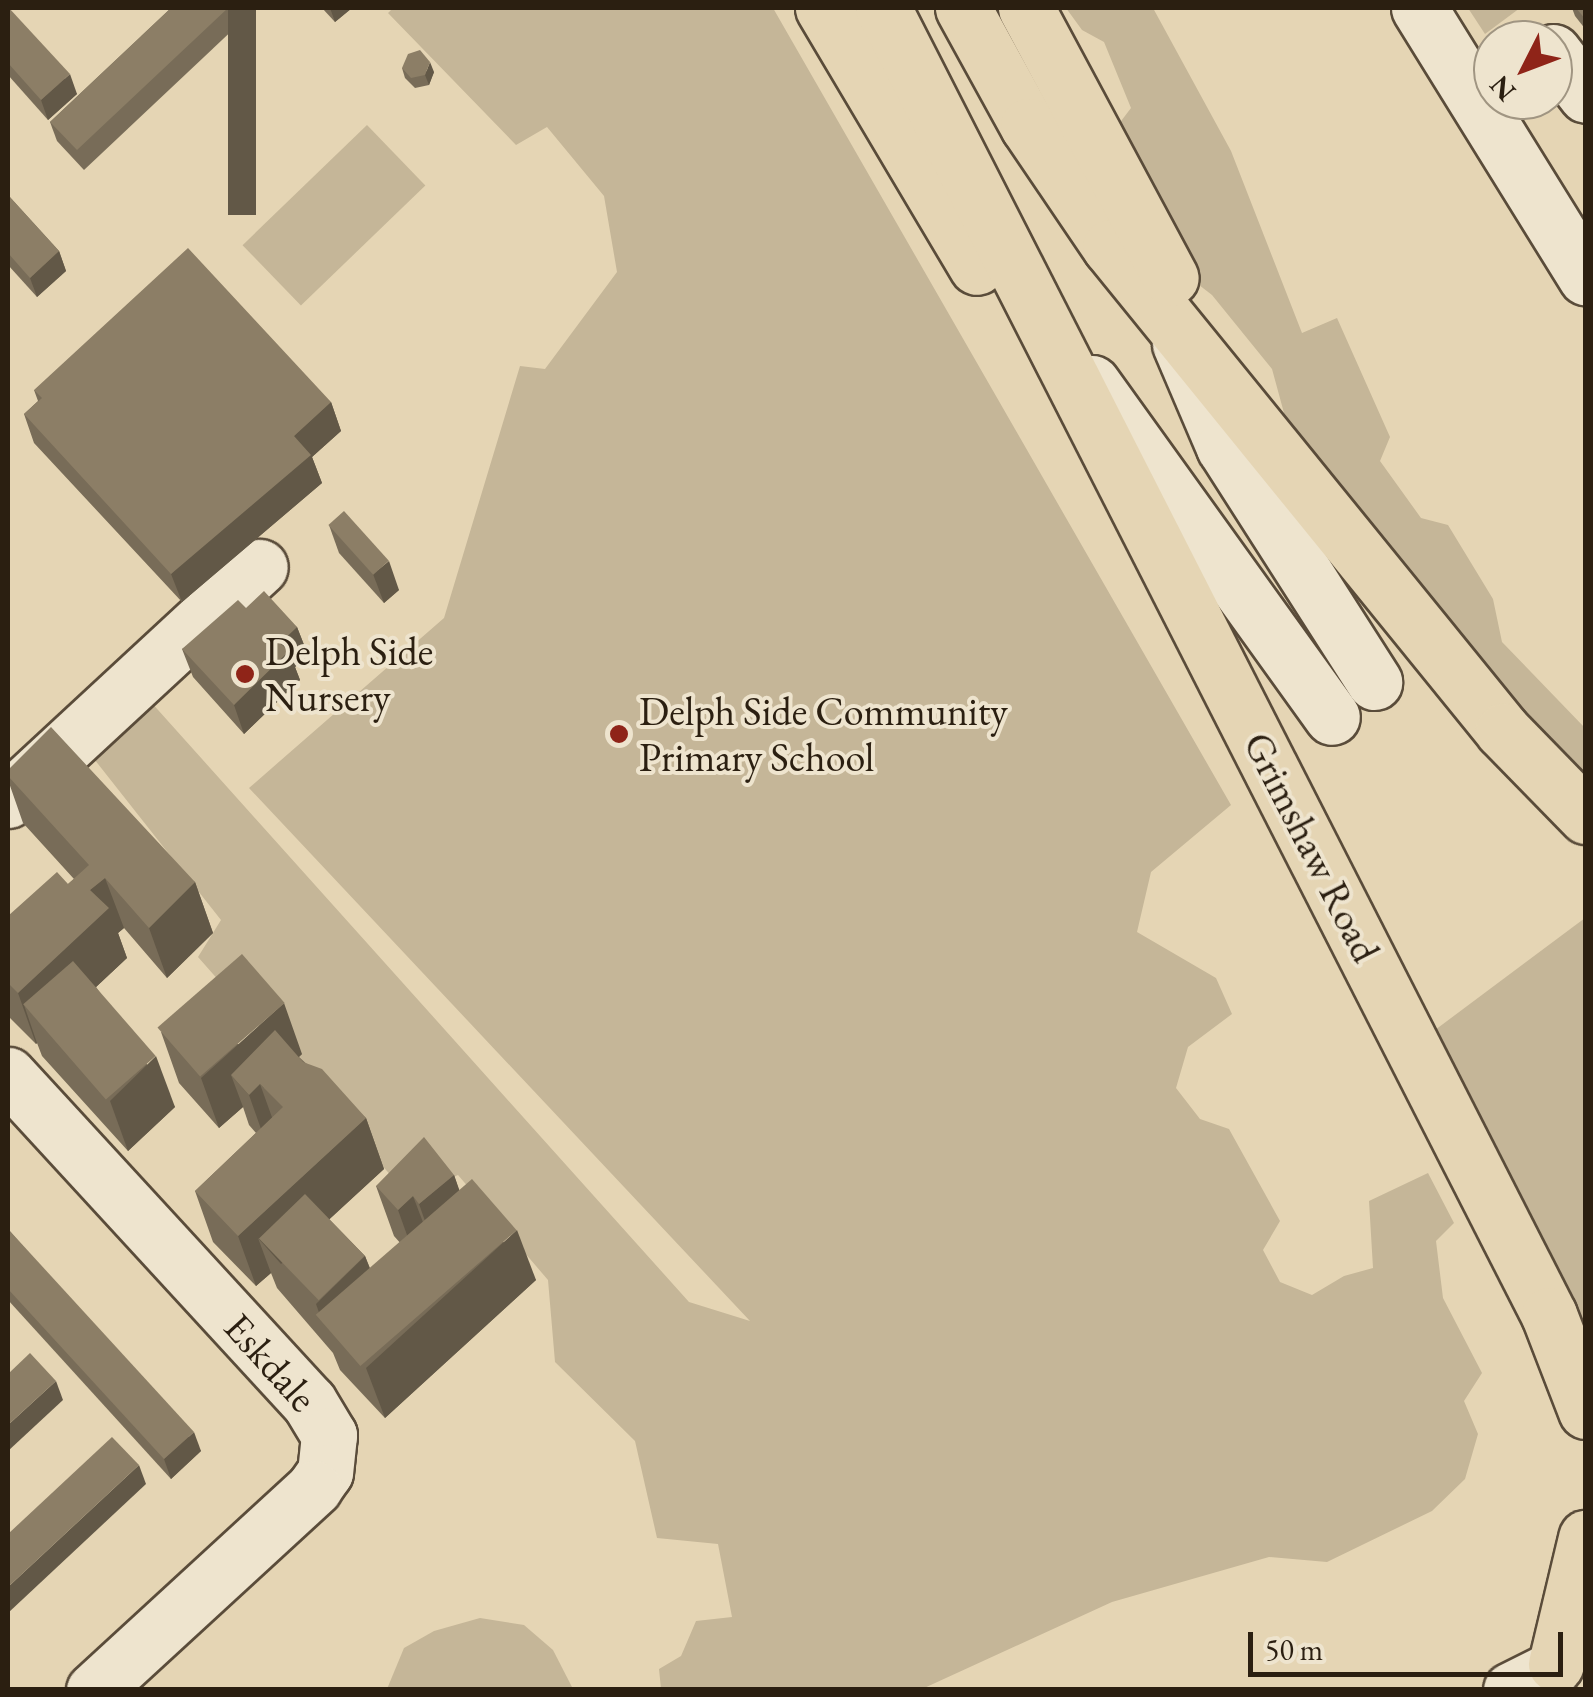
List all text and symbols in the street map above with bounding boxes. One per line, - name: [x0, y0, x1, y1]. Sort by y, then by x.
- north arrow: [1473, 20, 1573, 120]
- text: N: [1481, 68, 1523, 109]
- place label: Delph Side Nursery: [265, 627, 433, 721]
- marker: Delph Side Nursery: [234, 663, 256, 685]
- place label: Delph Side Community Primary School: [639, 687, 1008, 781]
- marker: Delph Side Community Primary School: [608, 723, 630, 745]
- street label: Grimshaw Road: [1234, 724, 1390, 970]
- street label: Eskdale: [214, 1303, 328, 1421]
- scale bar: [1253, 1612, 1568, 1674]
- text: 50 m: [1265, 1630, 1323, 1669]

